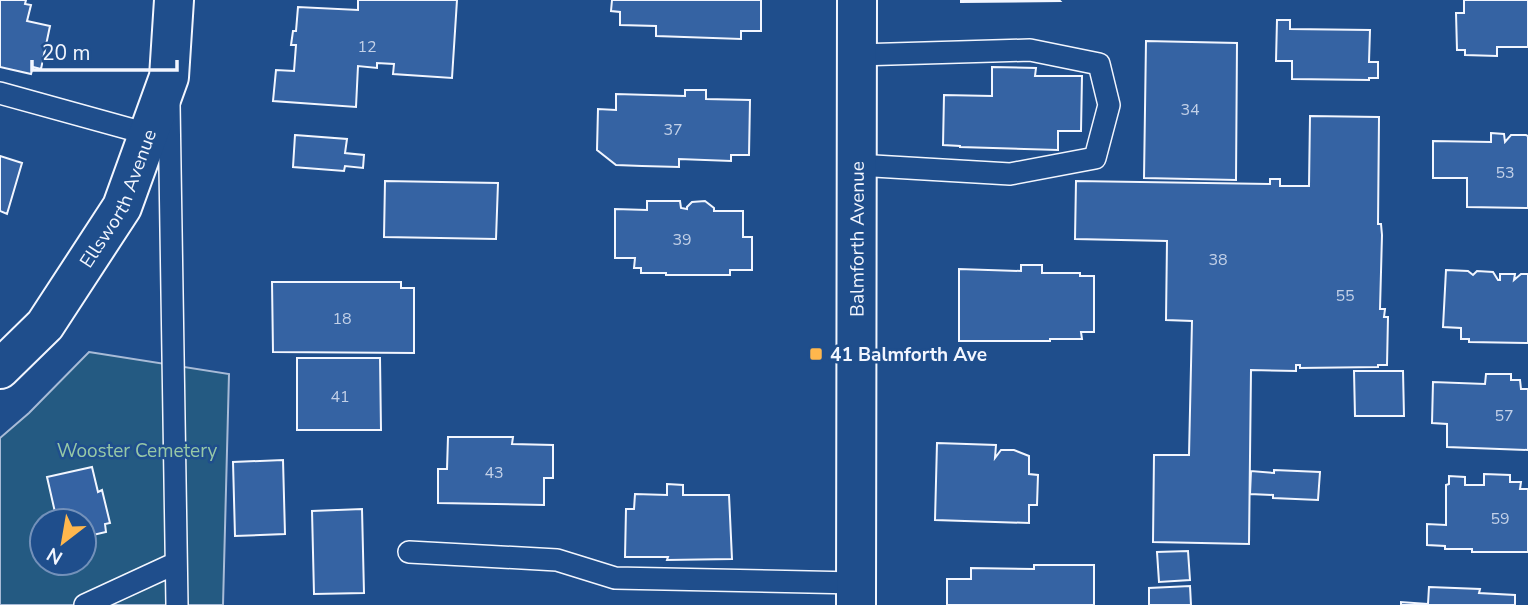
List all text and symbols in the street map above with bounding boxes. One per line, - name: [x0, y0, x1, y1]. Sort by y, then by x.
- scale bar: [32, 28, 177, 72]
- house number: 12: [357, 36, 377, 58]
- text: 20 m: [42, 39, 91, 67]
- house number: 34: [1180, 99, 1200, 121]
- house number: 37: [663, 119, 683, 141]
- street label: Ellsworth Avenue: [74, 126, 163, 273]
- street label: Balmforth Avenue: [844, 161, 871, 317]
- house number: 53: [1495, 162, 1515, 184]
- house number: 39: [672, 229, 692, 251]
- house number: 38: [1208, 249, 1228, 271]
- house number: 55: [1335, 285, 1355, 307]
- house number: 18: [332, 308, 352, 330]
- place label: 41 Balmforth Ave: [830, 342, 987, 368]
- marker: 41 Balmforth Ave: [808, 346, 824, 362]
- house number: 41: [330, 386, 350, 408]
- house number: 57: [1494, 405, 1514, 427]
- park label: Wooster Cemetery: [57, 438, 218, 464]
- house number: 43: [484, 462, 504, 484]
- north arrow: [28, 507, 98, 577]
- house number: 59: [1490, 508, 1510, 530]
- text: N: [42, 541, 68, 571]

